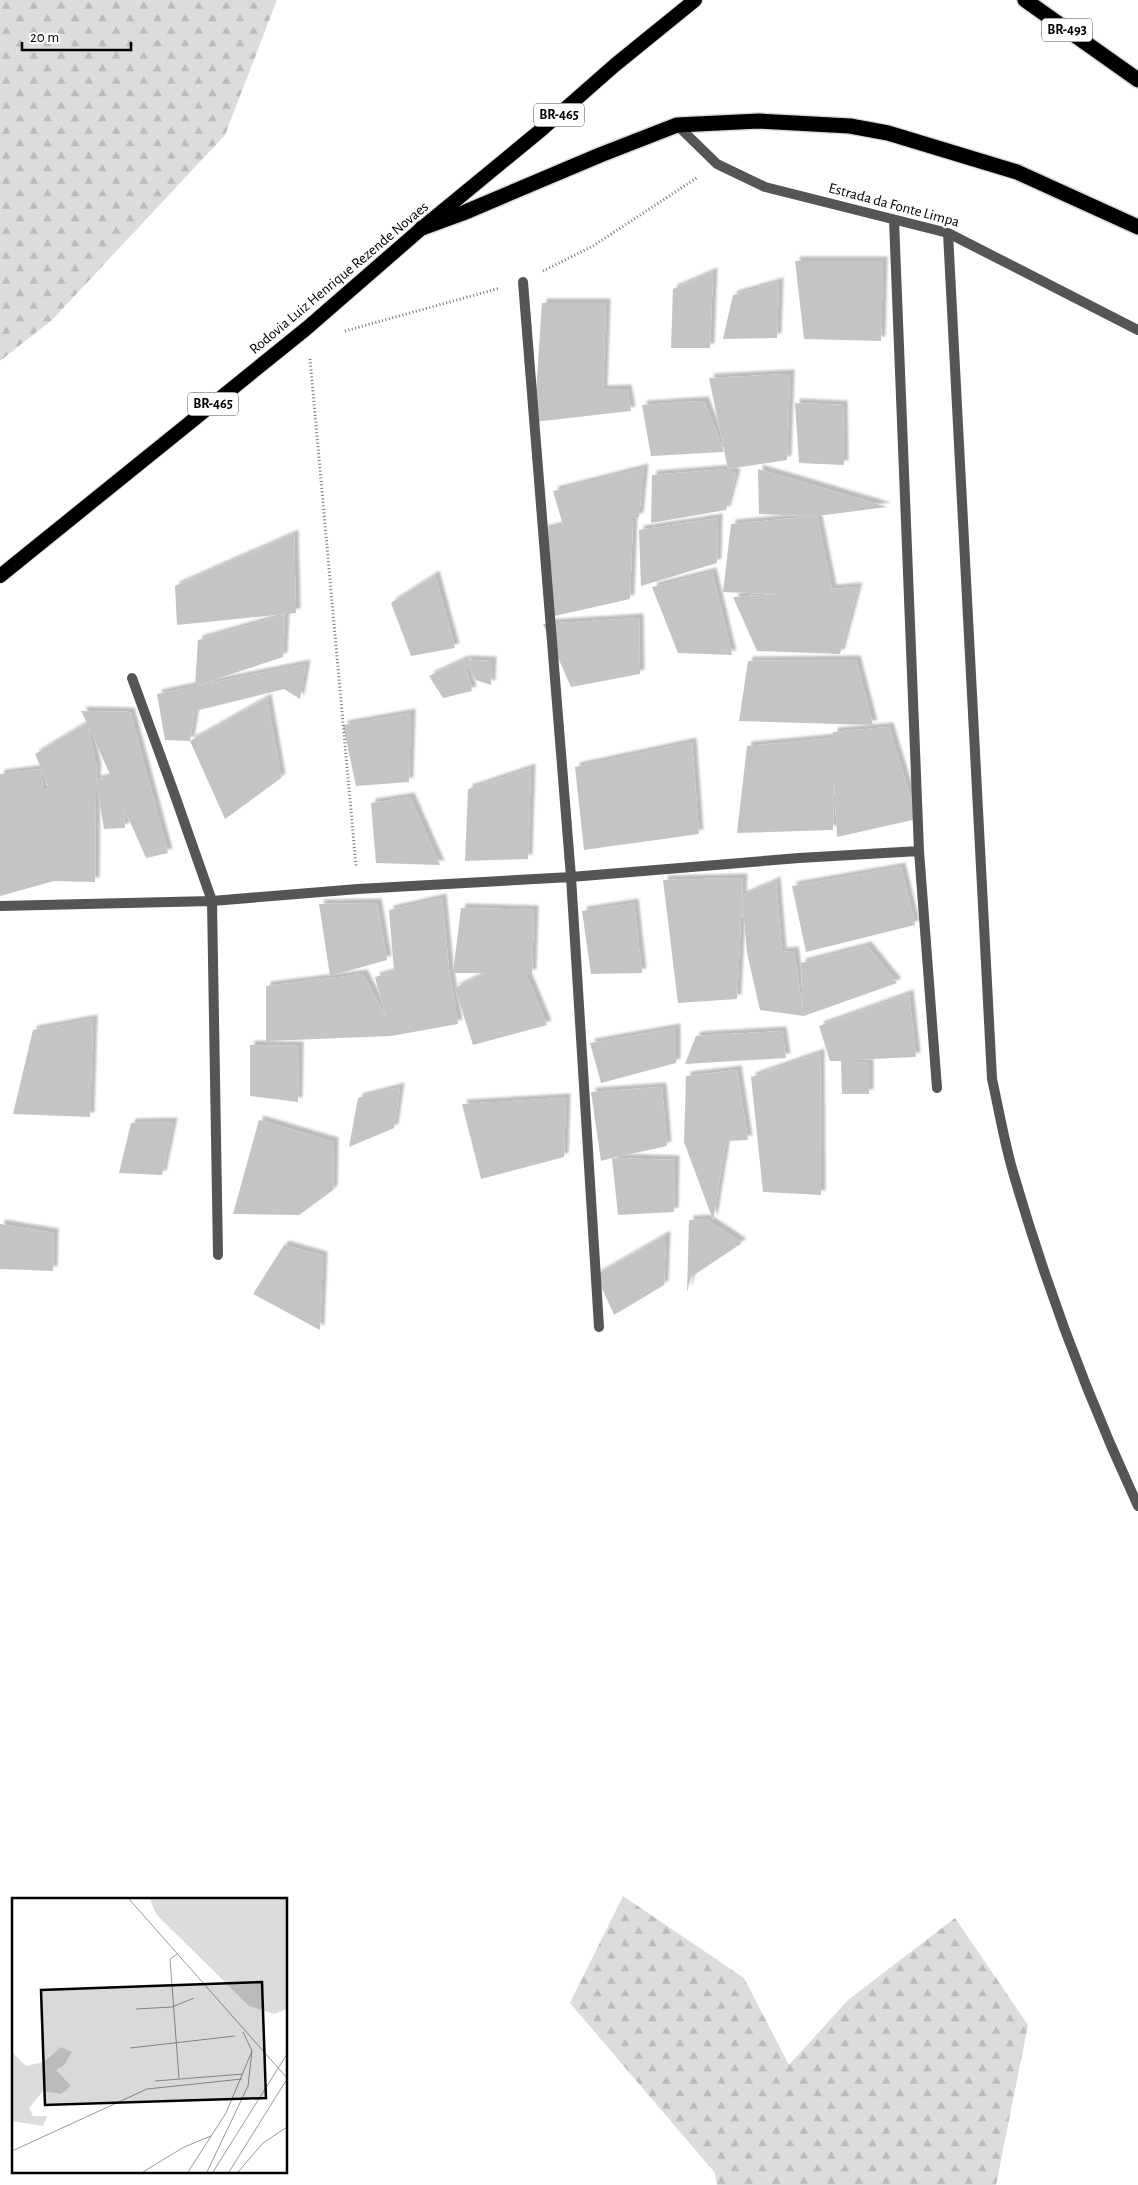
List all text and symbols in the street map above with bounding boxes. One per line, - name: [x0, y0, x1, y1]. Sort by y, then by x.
- road number: BR-493: [1042, 18, 1092, 42]
- scale bar: [22, 20, 131, 52]
- text: 20 m: [30, 30, 59, 45]
- road number: BR-465: [534, 104, 584, 126]
- street label: Estrada da Fonte Limpa: [827, 180, 961, 230]
- street label: Rodovia Luiz Henrique Rezende Novaes: [247, 199, 431, 357]
- road number: BR-465: [188, 392, 238, 416]
- inset map: [12, 1898, 288, 2172]

